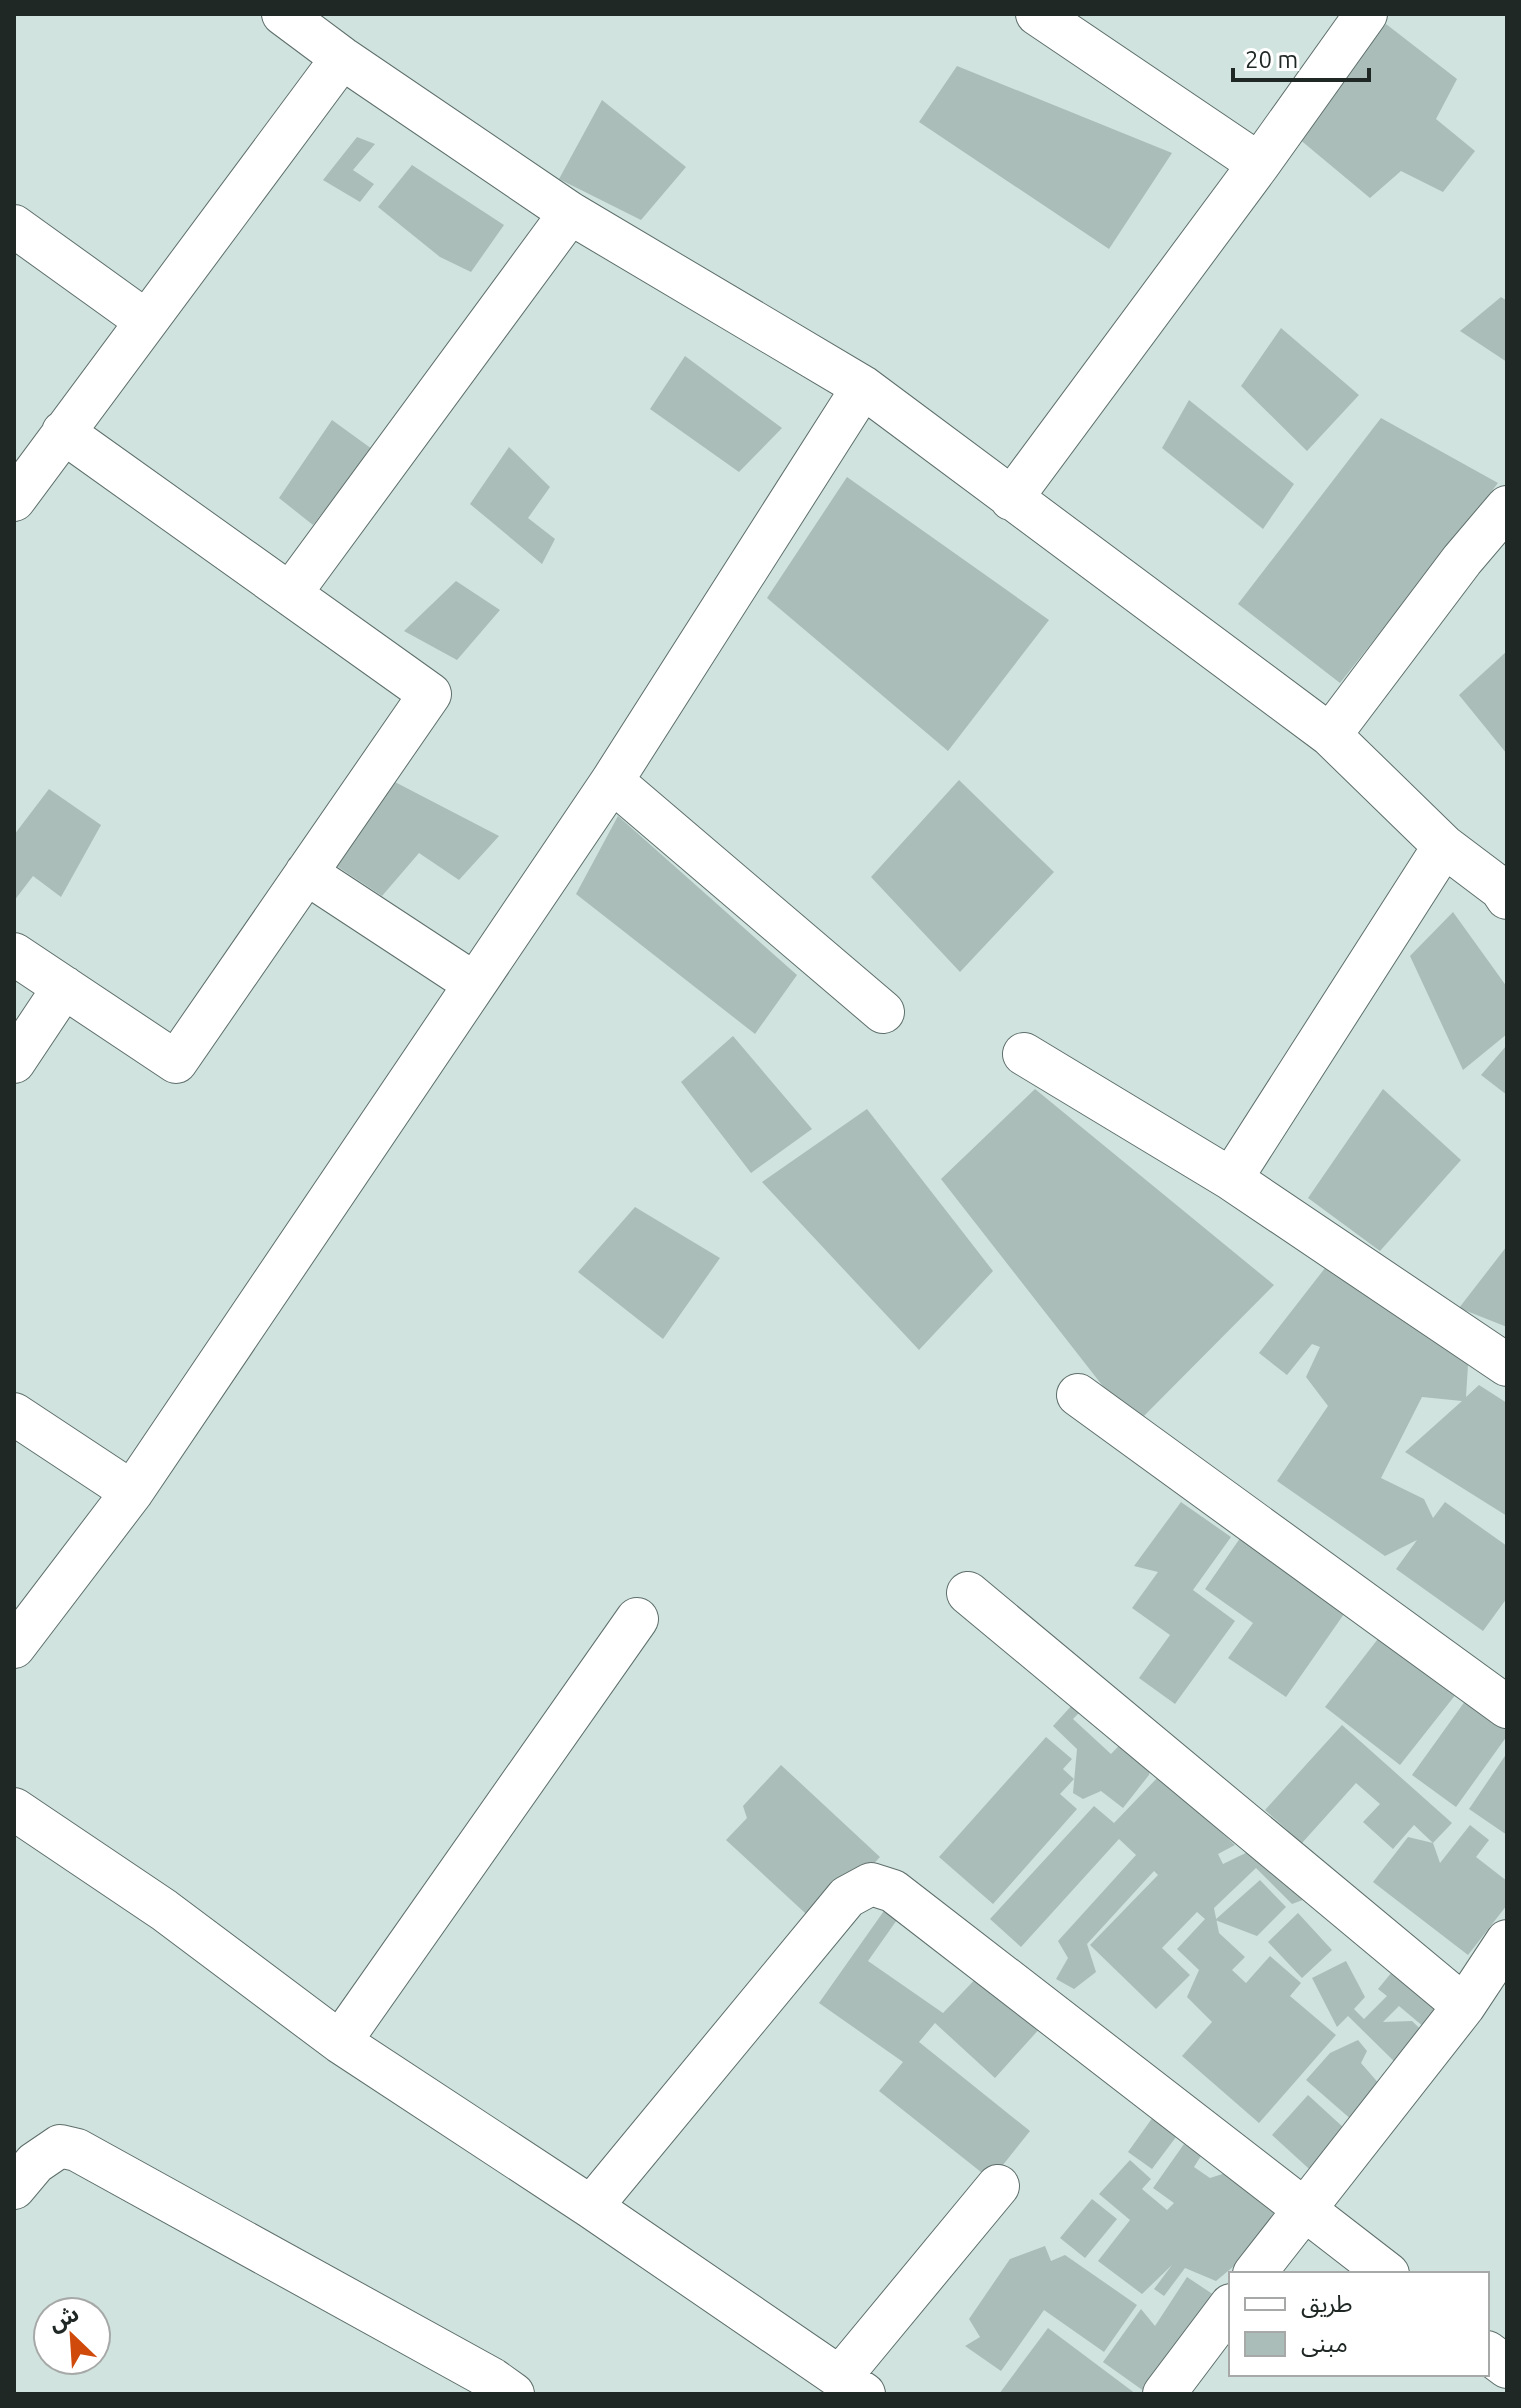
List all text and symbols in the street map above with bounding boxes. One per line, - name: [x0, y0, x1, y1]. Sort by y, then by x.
- scale bar: [1233, 32, 1369, 82]
- text: 20 m: [1245, 46, 1298, 73]
- legend: [1229, 2272, 1489, 2376]
- text: طريق: [1301, 2290, 1353, 2319]
- north arrow: [32, 2296, 112, 2376]
- text: ش: [44, 2300, 83, 2336]
- text: مبنى: [1301, 2330, 1348, 2357]

